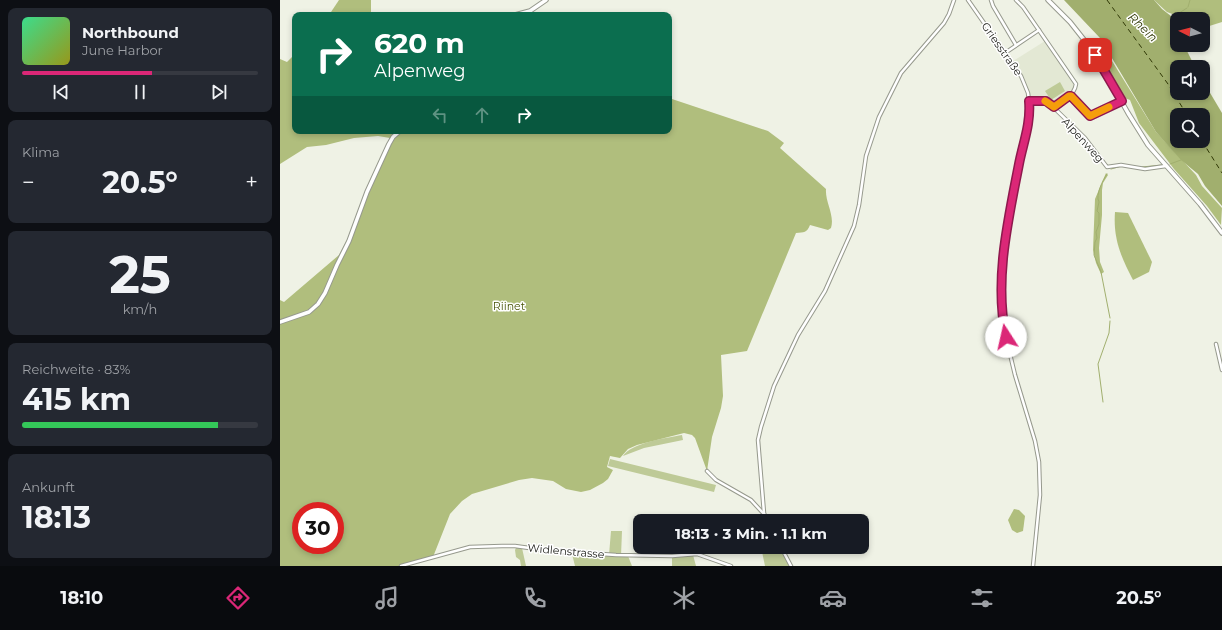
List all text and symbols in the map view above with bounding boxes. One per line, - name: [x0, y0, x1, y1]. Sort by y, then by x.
- water label: Rhein: [1125, 9, 1161, 45]
- north arrow: [1170, 12, 1210, 52]
- map controls: [1170, 12, 1210, 148]
- street label: Griesstraße: [978, 20, 1026, 79]
- text: Northbound: [82, 23, 179, 42]
- text: 620 m: [374, 26, 465, 60]
- icon: right: [308, 28, 360, 80]
- pin: [1078, 38, 1112, 72]
- text: June Harbor: [82, 42, 163, 58]
- icon: arrive: [1084, 44, 1106, 66]
- text: Alpenweg: [374, 60, 466, 82]
- button: sound: [1170, 60, 1210, 100]
- icon: previous: [50, 81, 72, 103]
- icon: pause: [129, 81, 151, 103]
- icon: next: [208, 81, 230, 103]
- icon: left: [429, 104, 451, 126]
- icon: ahead: [471, 104, 493, 126]
- icon: right: [513, 104, 535, 126]
- button: search: [1170, 108, 1210, 148]
- street label: Alpenweg: [1059, 115, 1107, 165]
- text: Klima: [22, 144, 60, 160]
- text: 20.5°: [102, 164, 178, 201]
- text: −: [22, 169, 35, 196]
- text: +: [245, 169, 258, 196]
- text: 25: [109, 243, 171, 306]
- park label: Riinet: [493, 299, 526, 313]
- text: km/h: [123, 301, 157, 317]
- position arrow: [985, 316, 1027, 358]
- text: Reichweite · 83%: [22, 361, 130, 377]
- text: 415 km: [22, 381, 131, 418]
- text: Ankunft: [22, 479, 75, 495]
- text: 18:13: [22, 499, 91, 536]
- speed limit sign: 30: [292, 502, 344, 554]
- text: 18:13 · 3 Min. · 1.1 km: [675, 524, 827, 543]
- street label: Widlenstrasse: [527, 541, 605, 561]
- icon: directions: [224, 584, 252, 612]
- icon: music: [373, 584, 401, 612]
- icon: phone: [521, 584, 549, 612]
- icon: climate: [670, 584, 698, 612]
- icon: car: [819, 584, 847, 612]
- icon: filters: [968, 584, 996, 612]
- text: 18:10: [60, 587, 103, 609]
- text: 20.5°: [1116, 587, 1162, 609]

